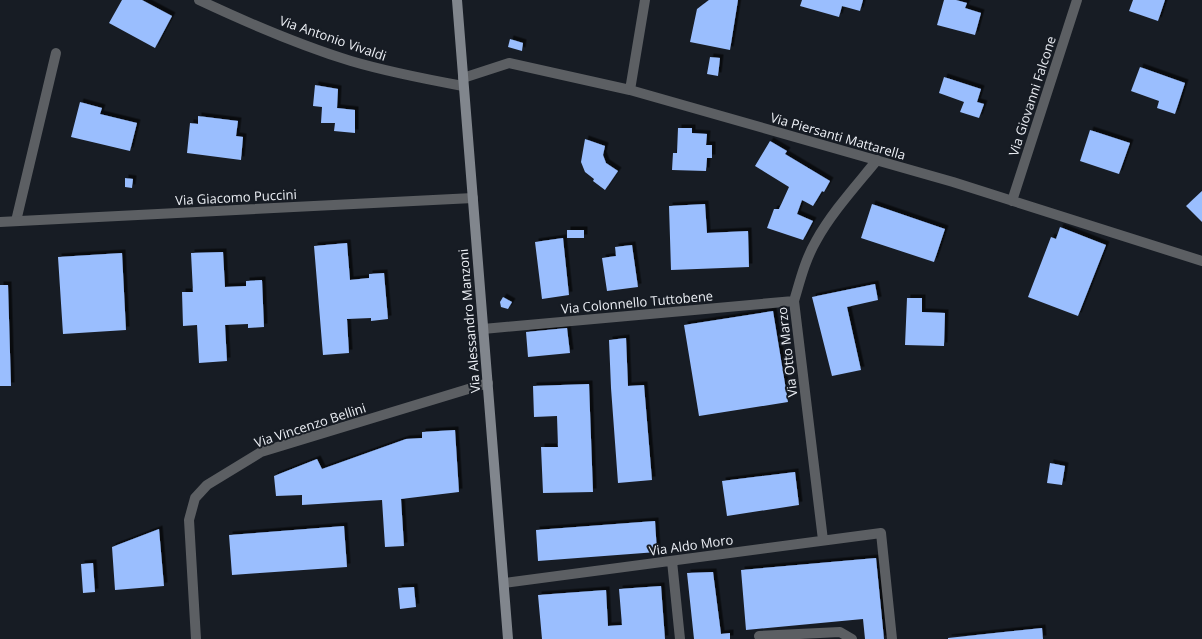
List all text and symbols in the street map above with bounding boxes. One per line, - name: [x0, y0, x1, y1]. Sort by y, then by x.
- street label: Via Antonio Vivaldi: [277, 11, 389, 65]
- street label: Via Giovanni Falcone: [1004, 34, 1060, 158]
- street label: Via Piersanti Mattarella: [768, 108, 908, 164]
- street label: Via Giacomo Puccini: [175, 185, 297, 209]
- street label: Via Alessandro Manzoni: [454, 248, 484, 394]
- street label: Via Colonnello Tuttobene: [560, 286, 714, 318]
- street label: Via Otto Marzo: [773, 306, 801, 398]
- street label: Via Vincenzo Bellini: [252, 398, 368, 452]
- street label: Via Aldo Moro: [648, 530, 734, 560]

